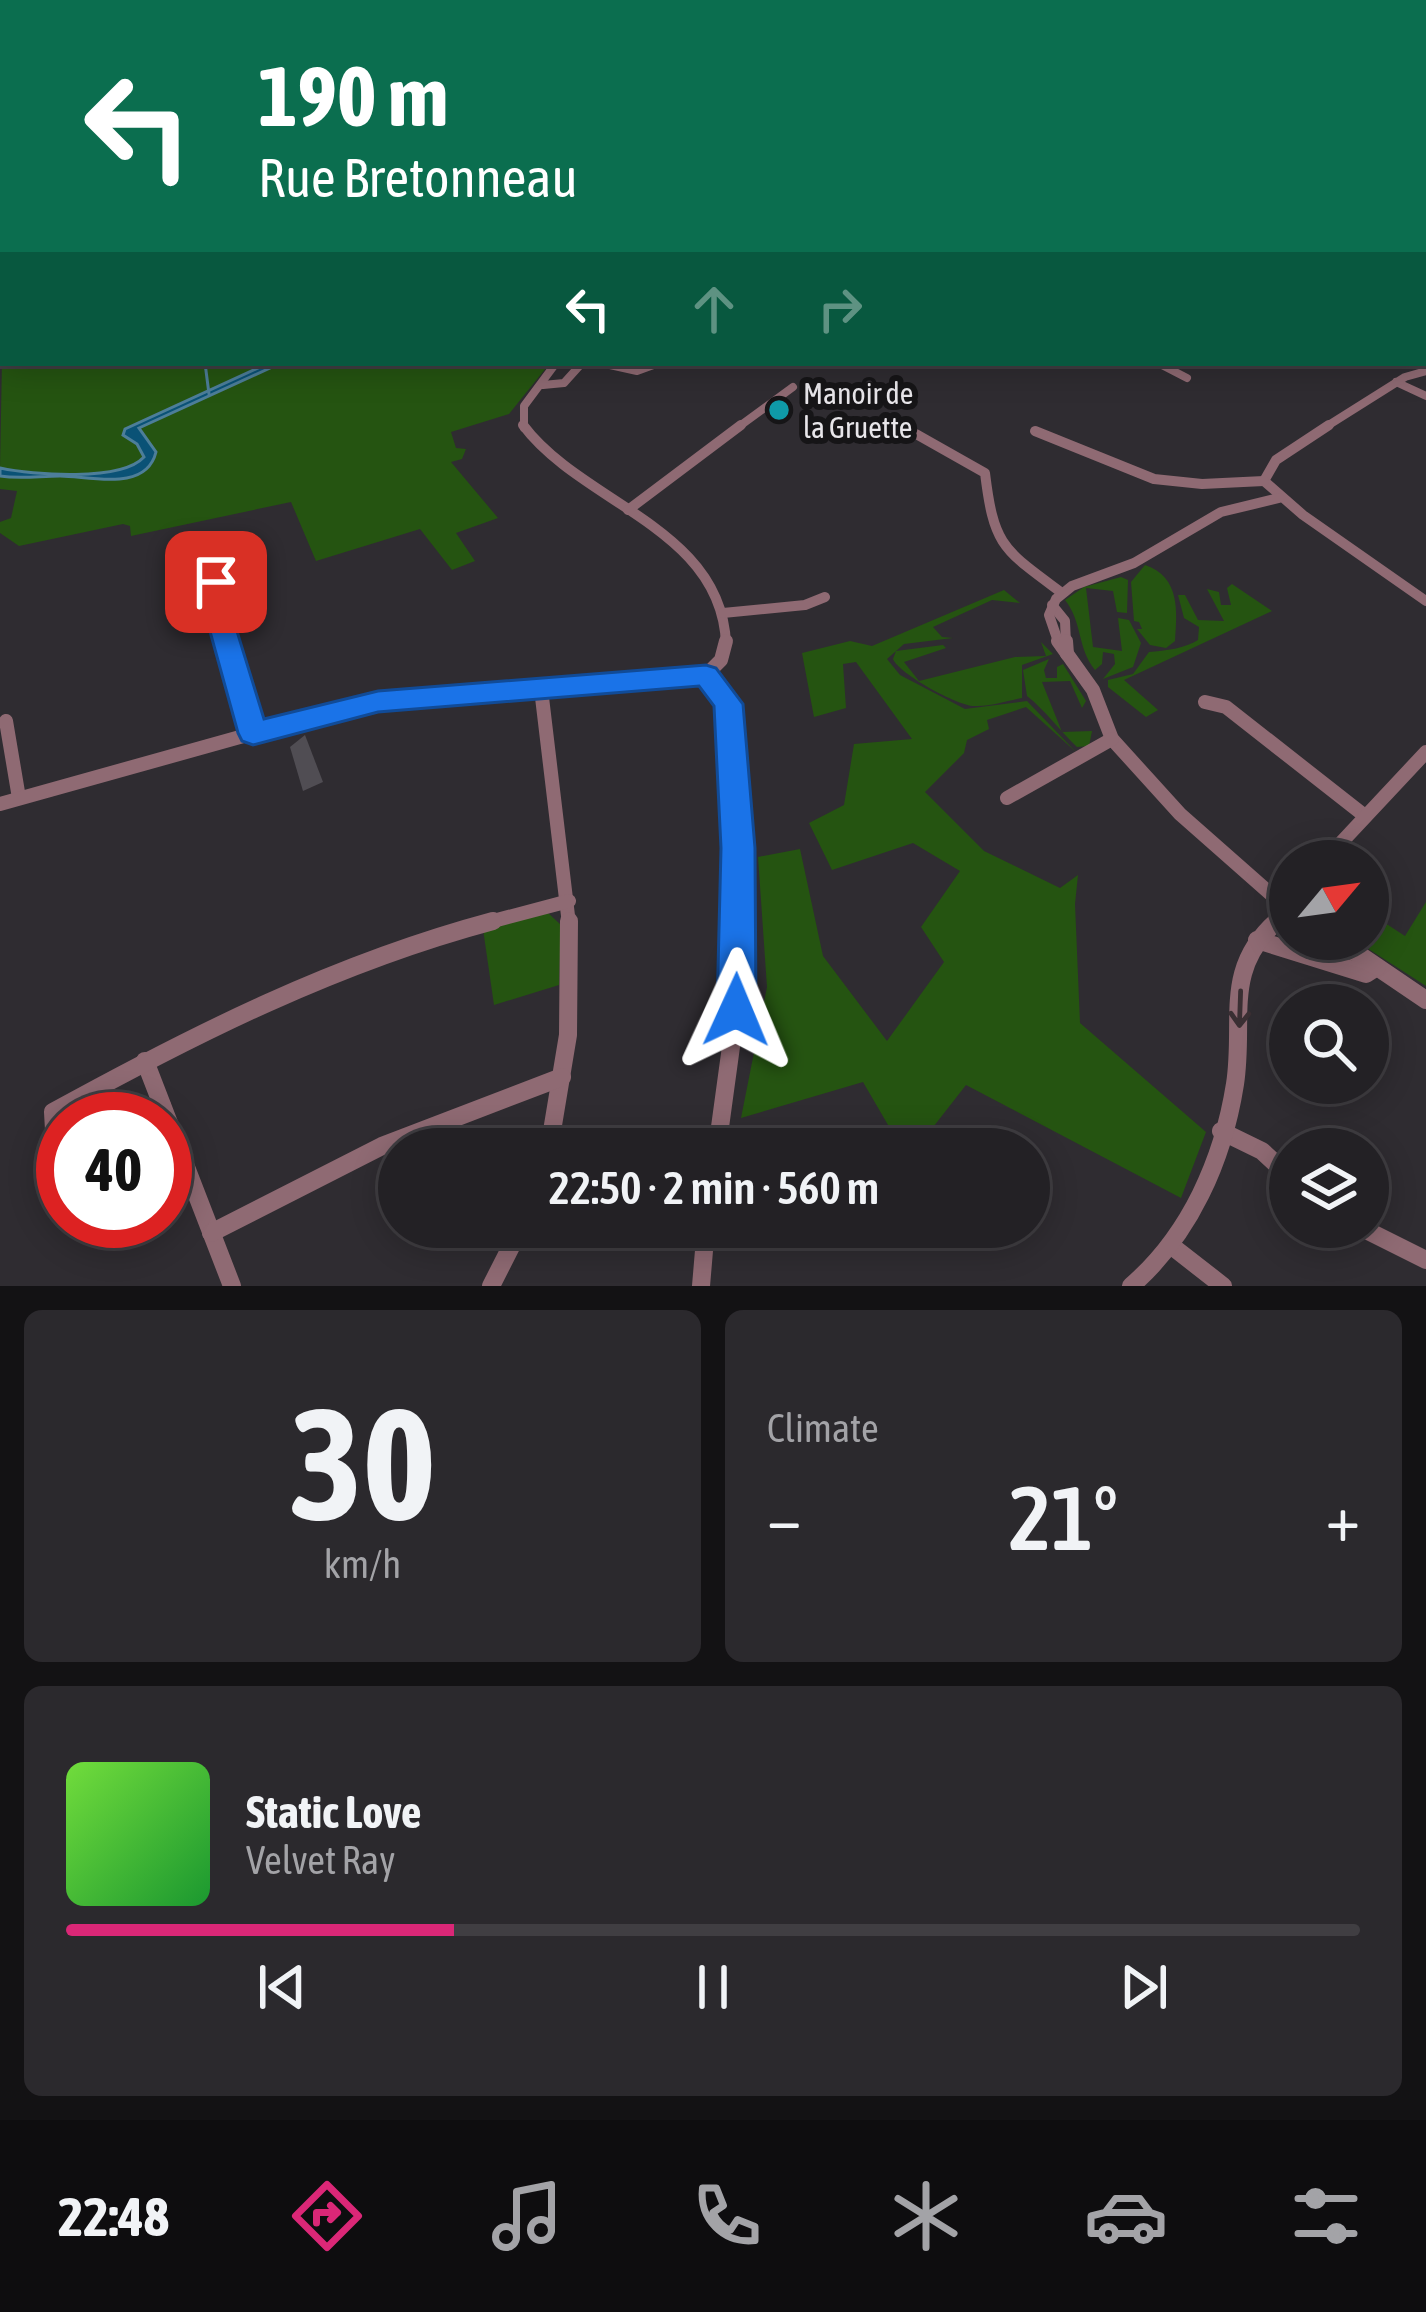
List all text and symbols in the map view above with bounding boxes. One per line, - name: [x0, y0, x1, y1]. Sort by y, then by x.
- icon: left: [60, 48, 216, 204]
- text: 190 m: [258, 48, 448, 144]
- text: Rue Bretonneau: [258, 147, 578, 208]
- icon: left: [555, 276, 621, 342]
- icon: ahead: [681, 276, 747, 342]
- icon: right: [807, 276, 873, 342]
- place label: Manoir de la Gruette: [803, 376, 913, 444]
- marker: Manoir de la Gruette: [766, 397, 792, 423]
- pin: [165, 531, 267, 633]
- icon: arrive: [183, 549, 249, 615]
- north arrow: [1269, 840, 1389, 960]
- map controls: [1269, 840, 1389, 1248]
- position arrow: [673, 947, 799, 1073]
- button: search: [1269, 984, 1389, 1104]
- one-way arrow: [1228, 989, 1251, 1028]
- speed limit sign: 40: [36, 1092, 192, 1248]
- button: layers: [1269, 1128, 1389, 1248]
- text: 22:50 · 2 min · 560 m: [549, 1162, 879, 1214]
- text: 30: [289, 1374, 436, 1553]
- text: Climate: [767, 1406, 879, 1450]
- text: 21°: [1009, 1466, 1118, 1569]
- text: −: [767, 1479, 801, 1555]
- text: +: [1326, 1479, 1360, 1555]
- text: km/h: [324, 1542, 401, 1586]
- text: Static Love: [246, 1786, 422, 1838]
- text: Velvet Ray: [246, 1838, 395, 1882]
- icon: previous: [249, 1954, 315, 2020]
- icon: pause: [680, 1954, 746, 2020]
- icon: next: [1111, 1954, 1177, 2020]
- icon: directions: [285, 2174, 369, 2258]
- icon: music: [485, 2174, 569, 2258]
- icon: phone: [685, 2174, 769, 2258]
- icon: climate: [884, 2174, 968, 2258]
- icon: car: [1084, 2174, 1168, 2258]
- icon: filters: [1284, 2174, 1368, 2258]
- text: 22:48: [58, 2186, 169, 2247]

